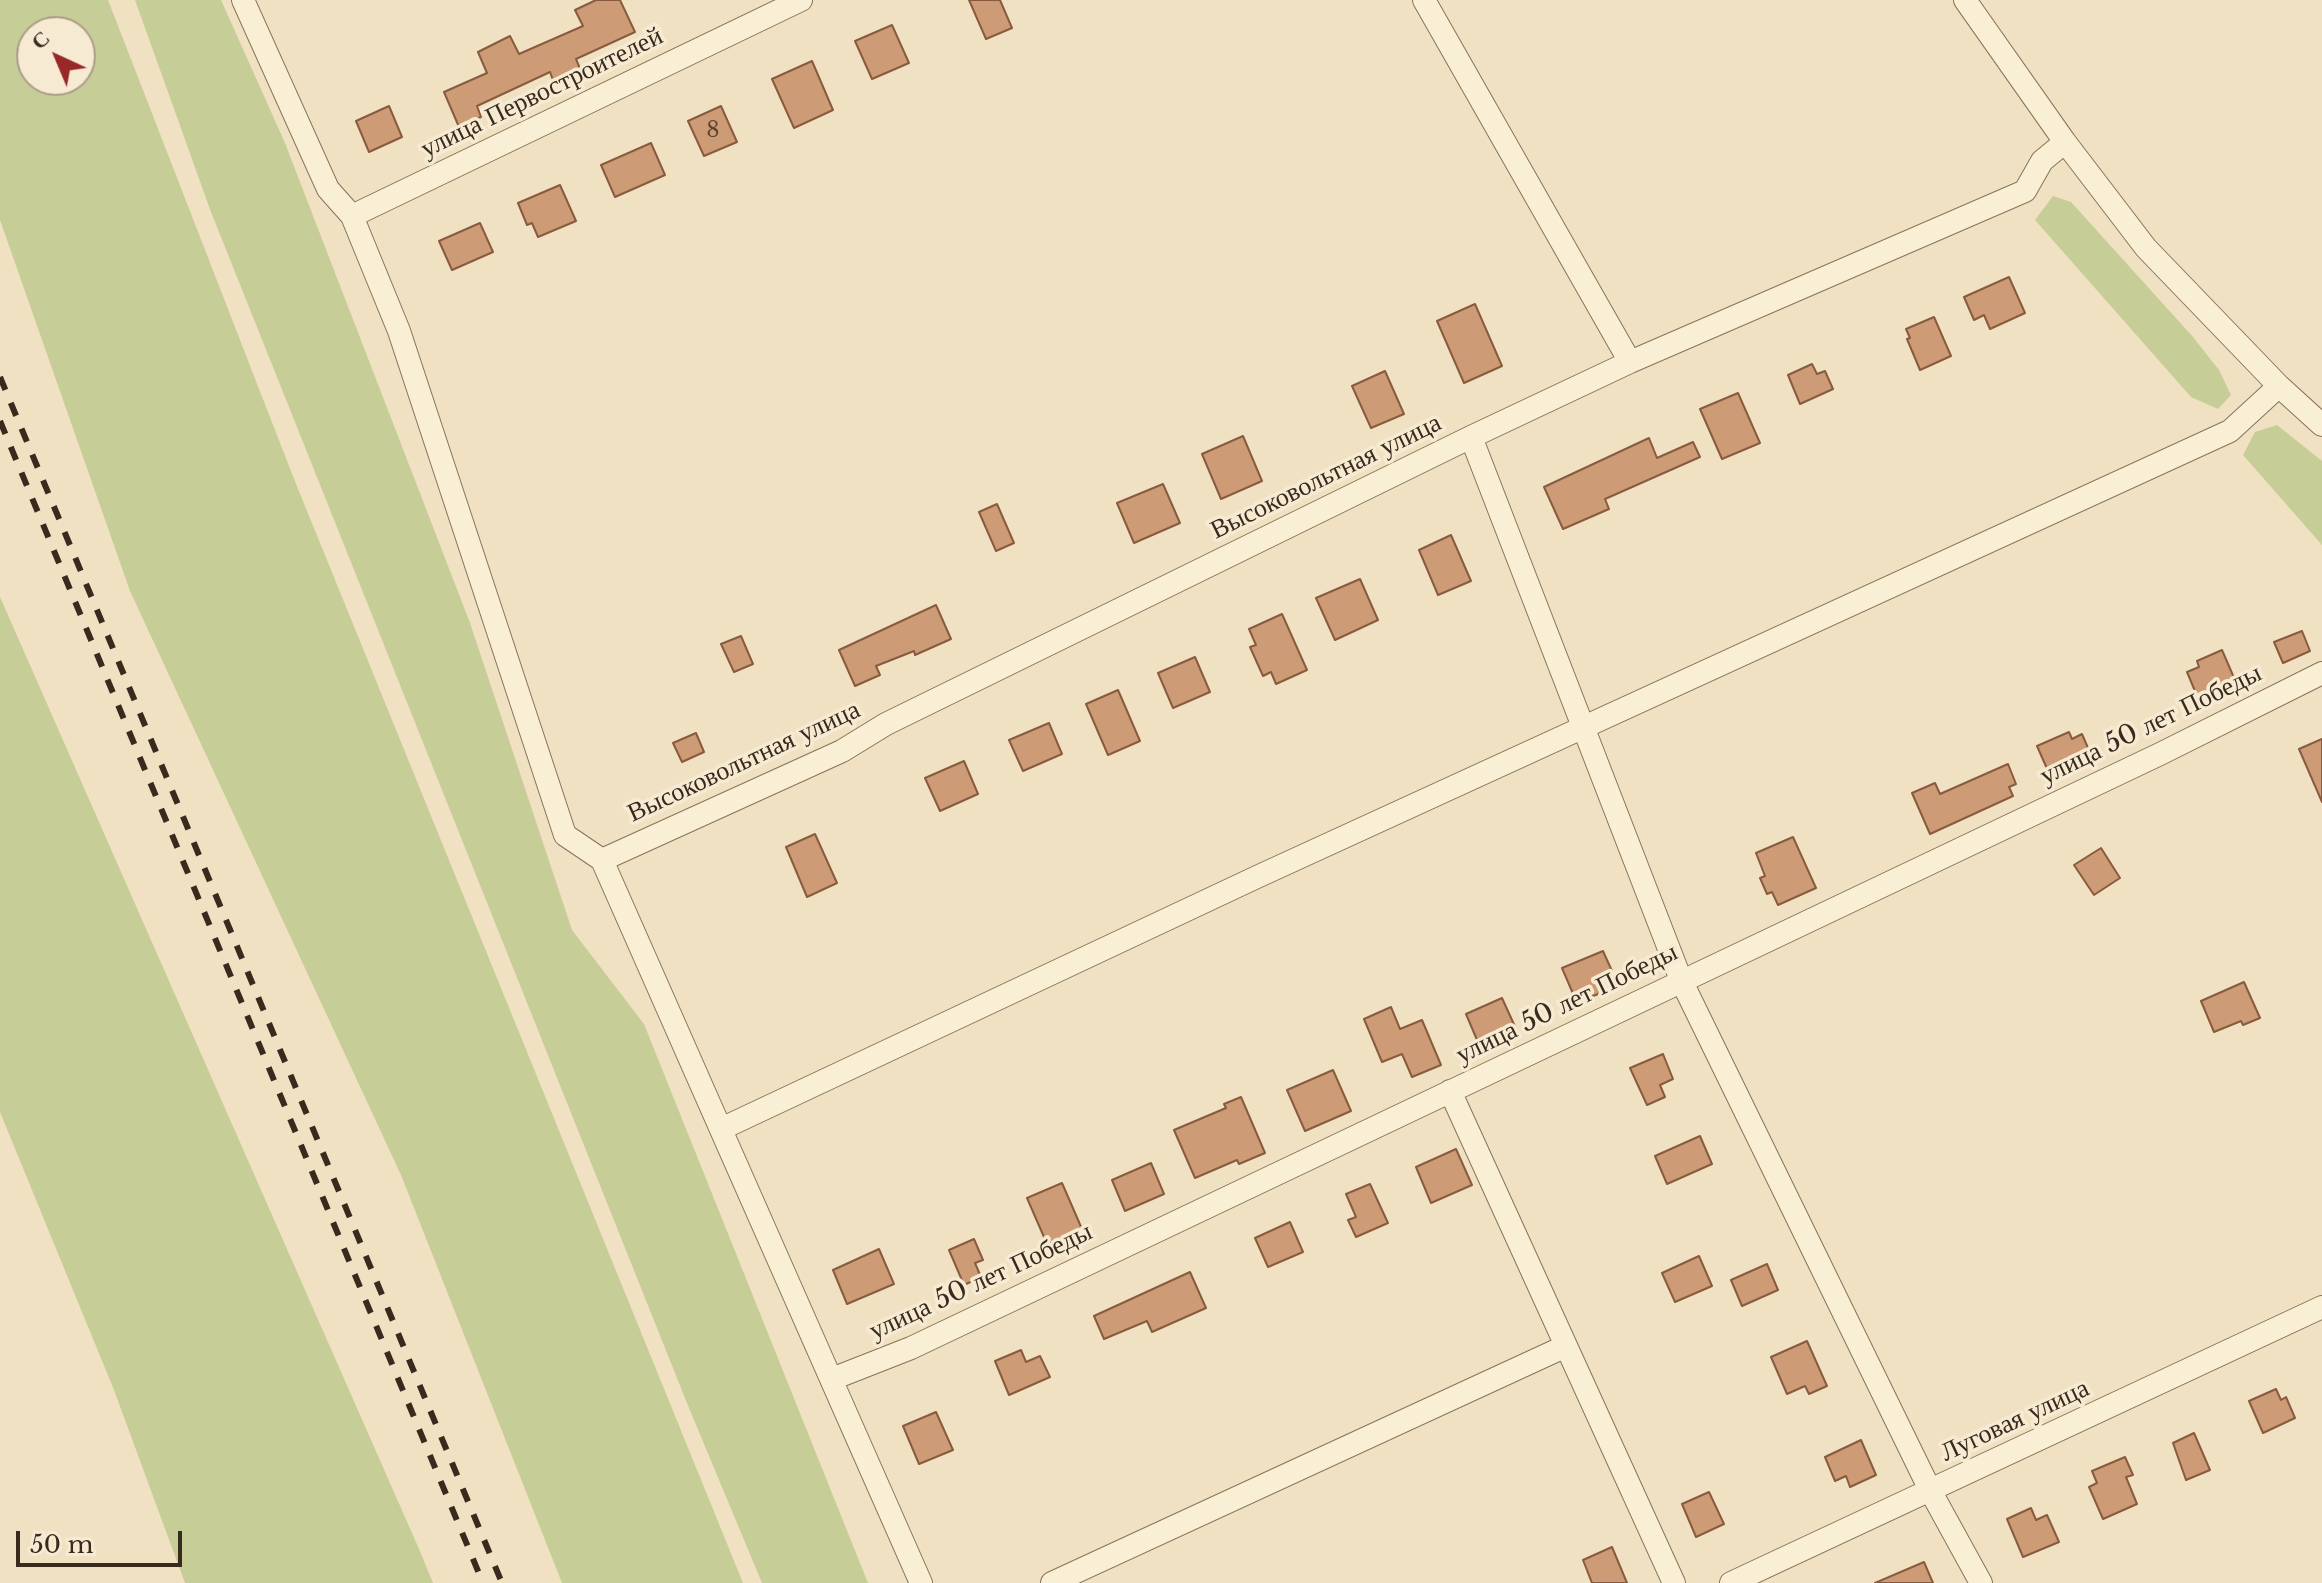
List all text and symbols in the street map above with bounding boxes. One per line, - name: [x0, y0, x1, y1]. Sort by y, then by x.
- north arrow: [16, 16, 96, 96]
- street label: улица Первостроителей: [416, 21, 668, 165]
- text: С: [25, 25, 55, 55]
- house number: 8: [706, 118, 720, 144]
- street label: Высоковольтная улица: [1206, 408, 1446, 546]
- street label: улица 50 лет Победы: [2035, 658, 2267, 792]
- street label: Высоковольтная улица: [623, 694, 865, 830]
- street label: улица 50 лет Победы: [1451, 937, 1683, 1071]
- street label: улица 50 лет Победы: [865, 1217, 1097, 1347]
- street label: Луговая улица: [1936, 1373, 2094, 1469]
- scale bar: [20, 1515, 186, 1565]
- text: 50 m: [30, 1530, 93, 1559]

